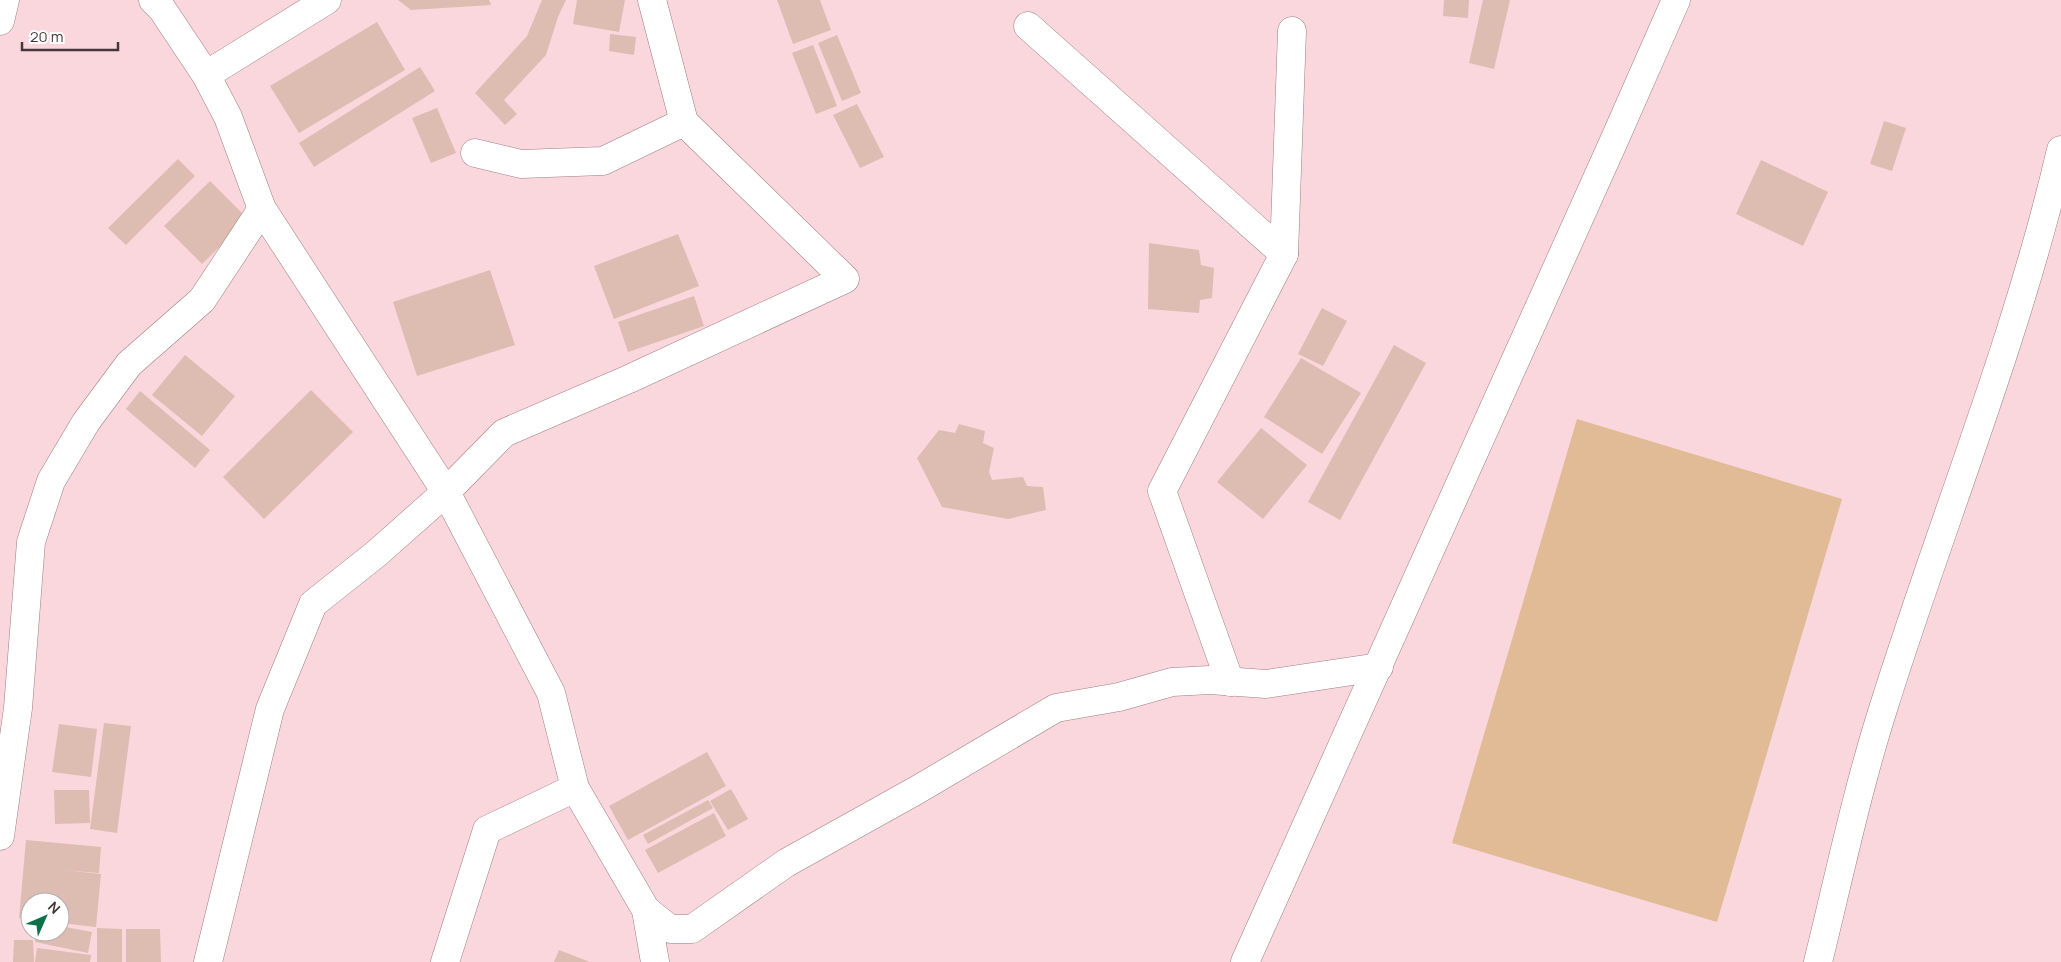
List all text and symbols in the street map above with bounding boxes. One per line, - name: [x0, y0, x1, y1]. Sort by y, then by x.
- scale bar: [22, 20, 119, 52]
- text: 20 m: [30, 26, 63, 47]
- north arrow: [20, 892, 70, 942]
- text: N: [44, 897, 65, 918]

